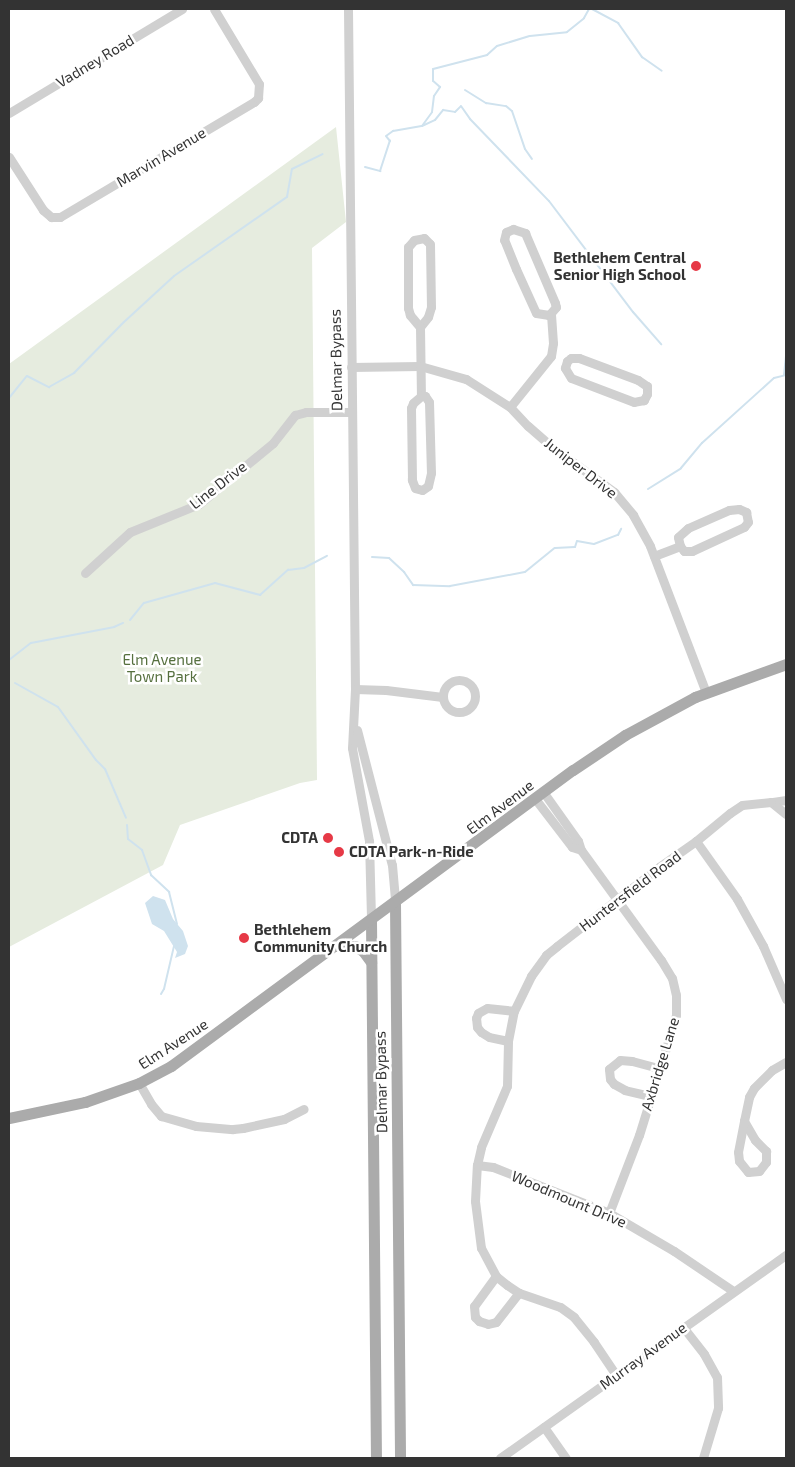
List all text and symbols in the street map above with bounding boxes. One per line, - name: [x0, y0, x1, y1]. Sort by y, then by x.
- street label: Vadney Road: [53, 31, 137, 91]
- street label: Marvin Avenue: [113, 123, 209, 191]
- place label: Bethlehem Central Senior High School: [553, 248, 686, 283]
- marker: Bethlehem Central Senior High School: [690, 260, 702, 272]
- street label: Delmar Bypass: [326, 309, 346, 411]
- street label: Juniper Drive: [541, 434, 621, 502]
- street label: Line Drive: [186, 457, 250, 513]
- park label: Elm Avenue Town Park: [122, 650, 202, 685]
- street label: Elm Avenue: [463, 776, 537, 838]
- place label: CDTA: [281, 829, 318, 847]
- marker: CDTA: [322, 832, 334, 844]
- place label: CDTA Park-n-Ride: [349, 843, 474, 861]
- marker: CDTA Park-n-Ride: [333, 846, 345, 858]
- street label: Huntersfield Road: [576, 847, 684, 935]
- place label: Bethlehem Community Church: [254, 920, 388, 955]
- marker: Bethlehem Community Church: [238, 932, 250, 944]
- street label: Elm Avenue: [135, 1015, 211, 1073]
- street label: Axbridge Lane: [637, 1015, 683, 1113]
- street label: Delmar Bypass: [371, 1031, 391, 1133]
- street label: Woodmount Drive: [509, 1167, 629, 1231]
- street label: Murray Avenue: [596, 1318, 690, 1394]

